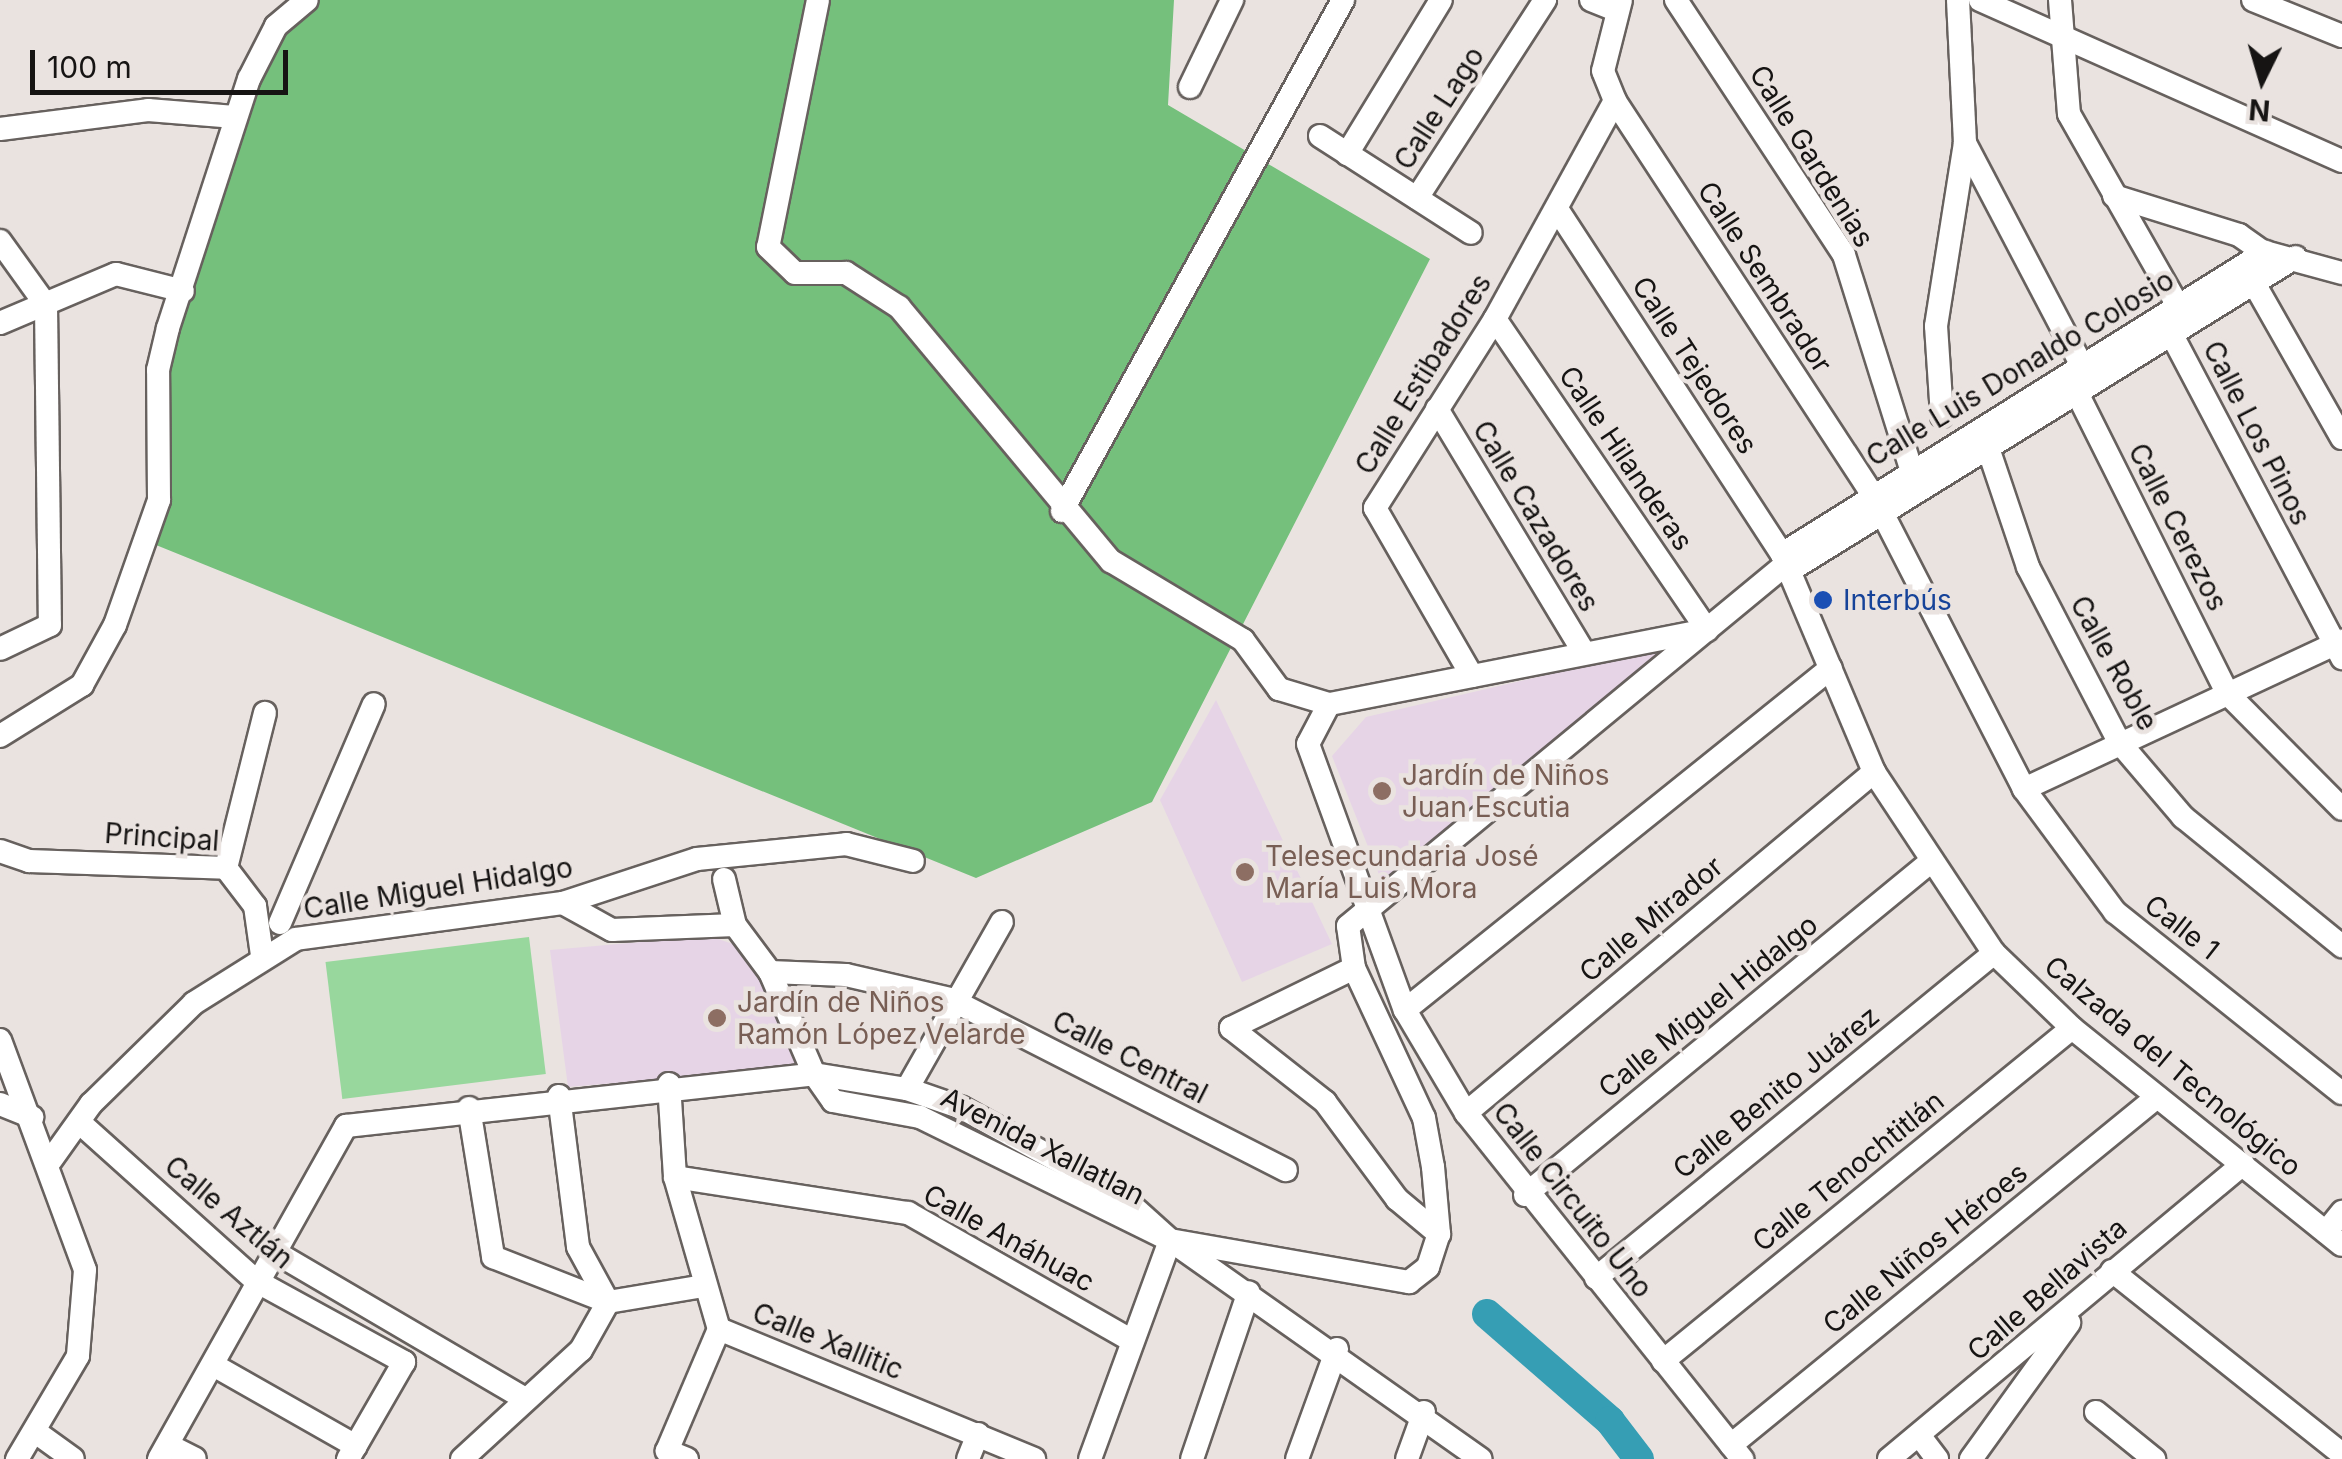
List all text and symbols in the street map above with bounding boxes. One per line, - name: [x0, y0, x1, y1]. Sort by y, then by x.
- scale bar: [35, 30, 292, 92]
- north arrow: [2212, 30, 2312, 130]
- street label: Calle Lago: [1387, 40, 1491, 176]
- text: 100 m: [47, 49, 132, 85]
- street label: Calle Gardenias: [1743, 59, 1881, 253]
- text: N: [2247, 92, 2271, 128]
- street label: Calle Sembrador: [1691, 175, 1839, 379]
- street label: Calle Luis Donaldo Colosio: [1860, 263, 2180, 473]
- street label: Calle Estibadores: [1348, 268, 1498, 480]
- street label: Calle Tejedores: [1625, 270, 1765, 460]
- street label: Calle Los Pinos: [2196, 335, 2318, 531]
- street label: Calle Hilanderas: [1552, 359, 1700, 557]
- street label: Calle Cazadores: [1466, 415, 1606, 617]
- street label: Calle Cerezos: [2121, 438, 2235, 616]
- place label: Interbús: [1843, 583, 1952, 617]
- marker: Interbús: [1812, 589, 1834, 611]
- street label: Calle Roble: [2063, 590, 2165, 736]
- place label: Jardín de Niños Juan Escutia: [1402, 758, 1609, 824]
- marker: Jardín de Niños Juan Escutia: [1371, 780, 1393, 802]
- street label: Principal: [104, 816, 220, 858]
- place label: Telesecundaria José María Luis Mora: [1265, 839, 1539, 905]
- street label: Calle Mirador: [1573, 849, 1729, 989]
- street label: Calle Miguel Hidalgo: [301, 850, 575, 926]
- marker: Telesecundaria José María Luis Mora: [1234, 861, 1256, 883]
- street label: Calle 1: [2138, 887, 2226, 967]
- street label: Calle Miguel Hidalgo: [1592, 907, 1824, 1105]
- street label: Calzada del Tecnológico: [2038, 949, 2308, 1183]
- place label: Jardín de Niños Ramón López Velarde: [737, 985, 1026, 1051]
- street label: Calle Benito Juárez: [1666, 999, 1886, 1185]
- street label: Calle Central: [1047, 1004, 1213, 1110]
- marker: Jardín de Niños Ramón López Velarde: [706, 1007, 728, 1029]
- street label: Avenida Xallatlan: [936, 1080, 1150, 1212]
- street label: Calle Tenochtitlán: [1746, 1084, 1950, 1258]
- street label: Calle Circuito Uno: [1486, 1096, 1660, 1304]
- street label: Calle Aztlán: [158, 1149, 300, 1275]
- street label: Calle Niños Héroes: [1816, 1155, 2034, 1341]
- street label: Calle Anáhuac: [918, 1177, 1100, 1299]
- street label: Calle Bellavista: [1961, 1211, 2133, 1367]
- street label: Calle Xallitic: [748, 1296, 908, 1386]

